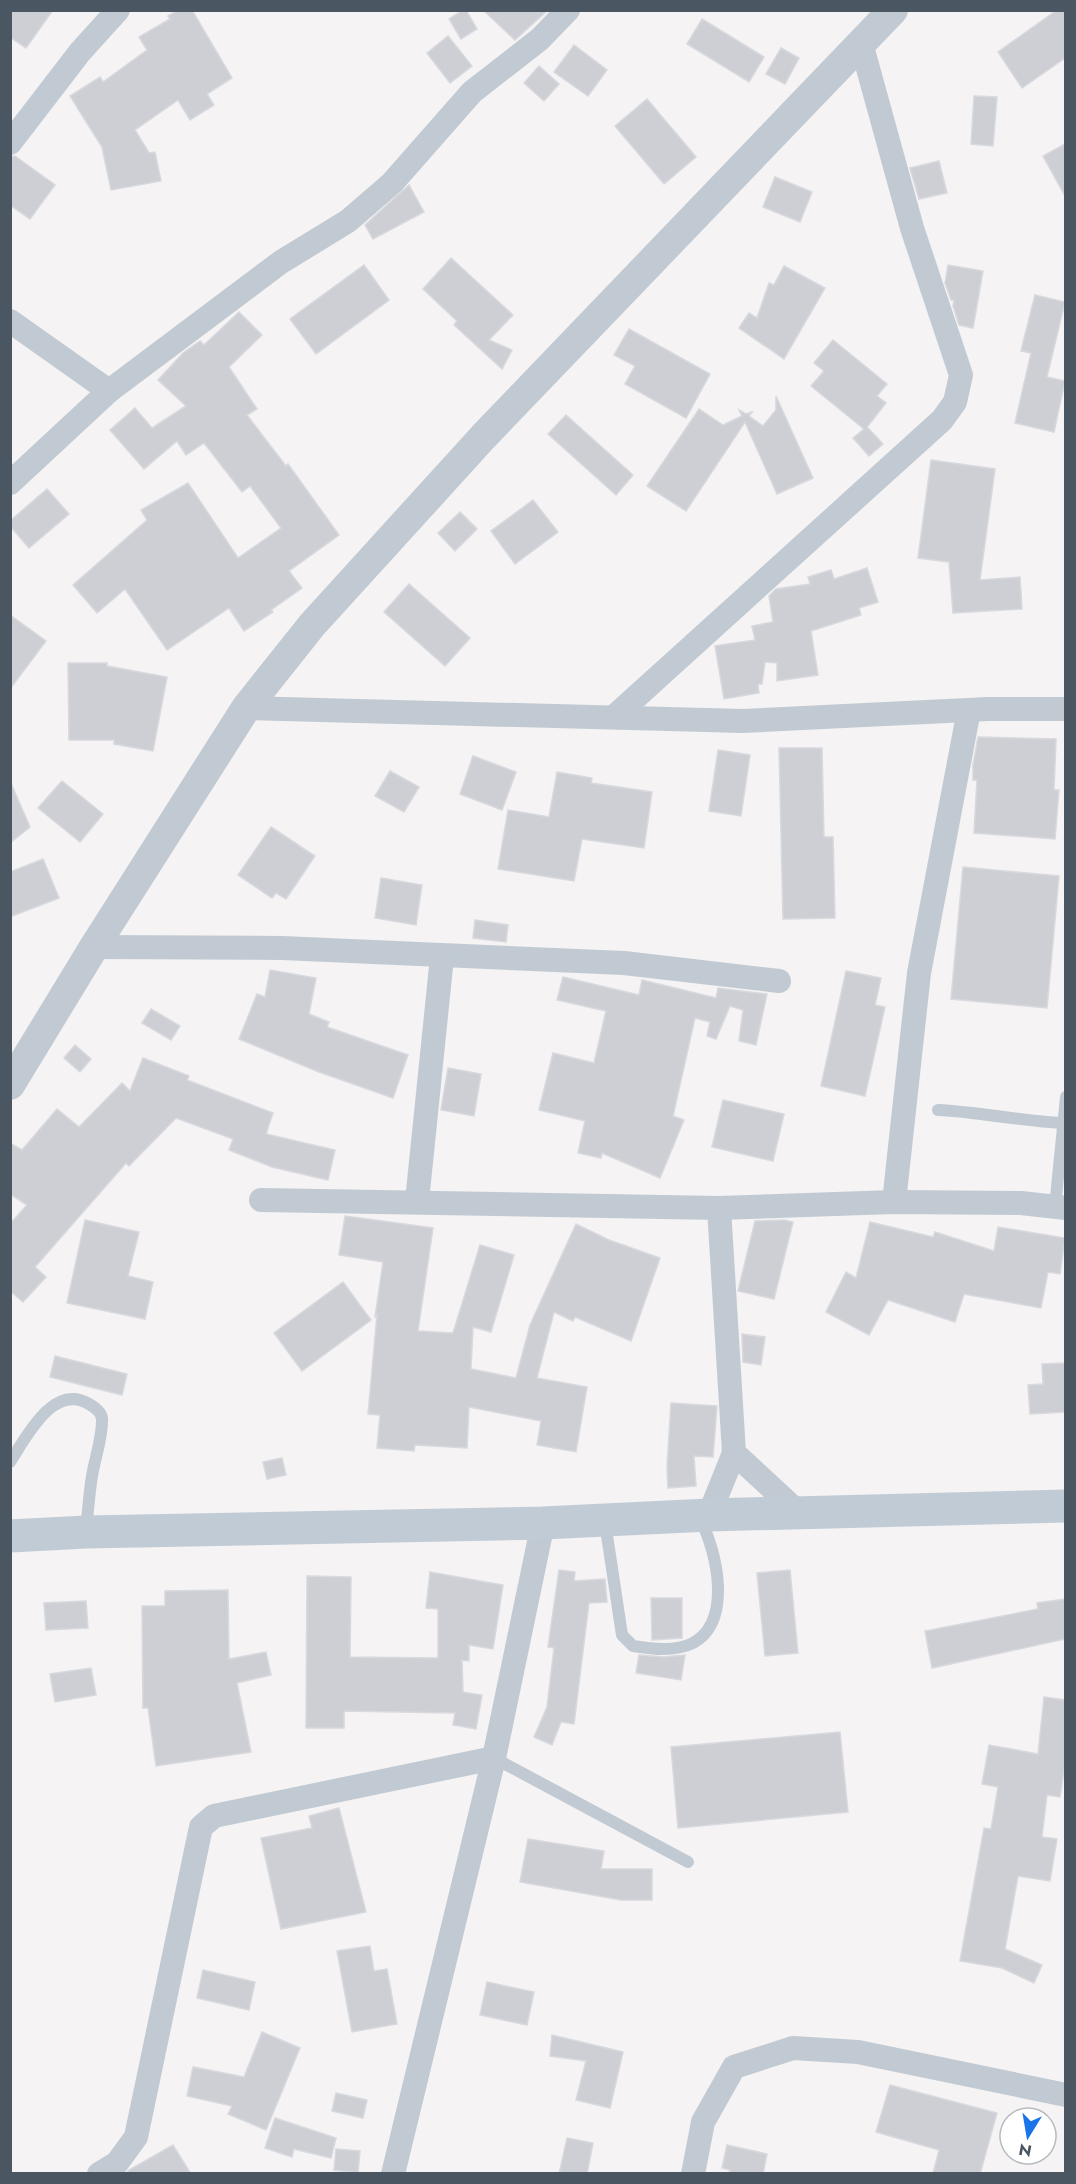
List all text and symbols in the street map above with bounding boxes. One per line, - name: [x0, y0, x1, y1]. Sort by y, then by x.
- north arrow: [998, 2106, 1058, 2166]
- text: N: [1017, 2138, 1034, 2163]

